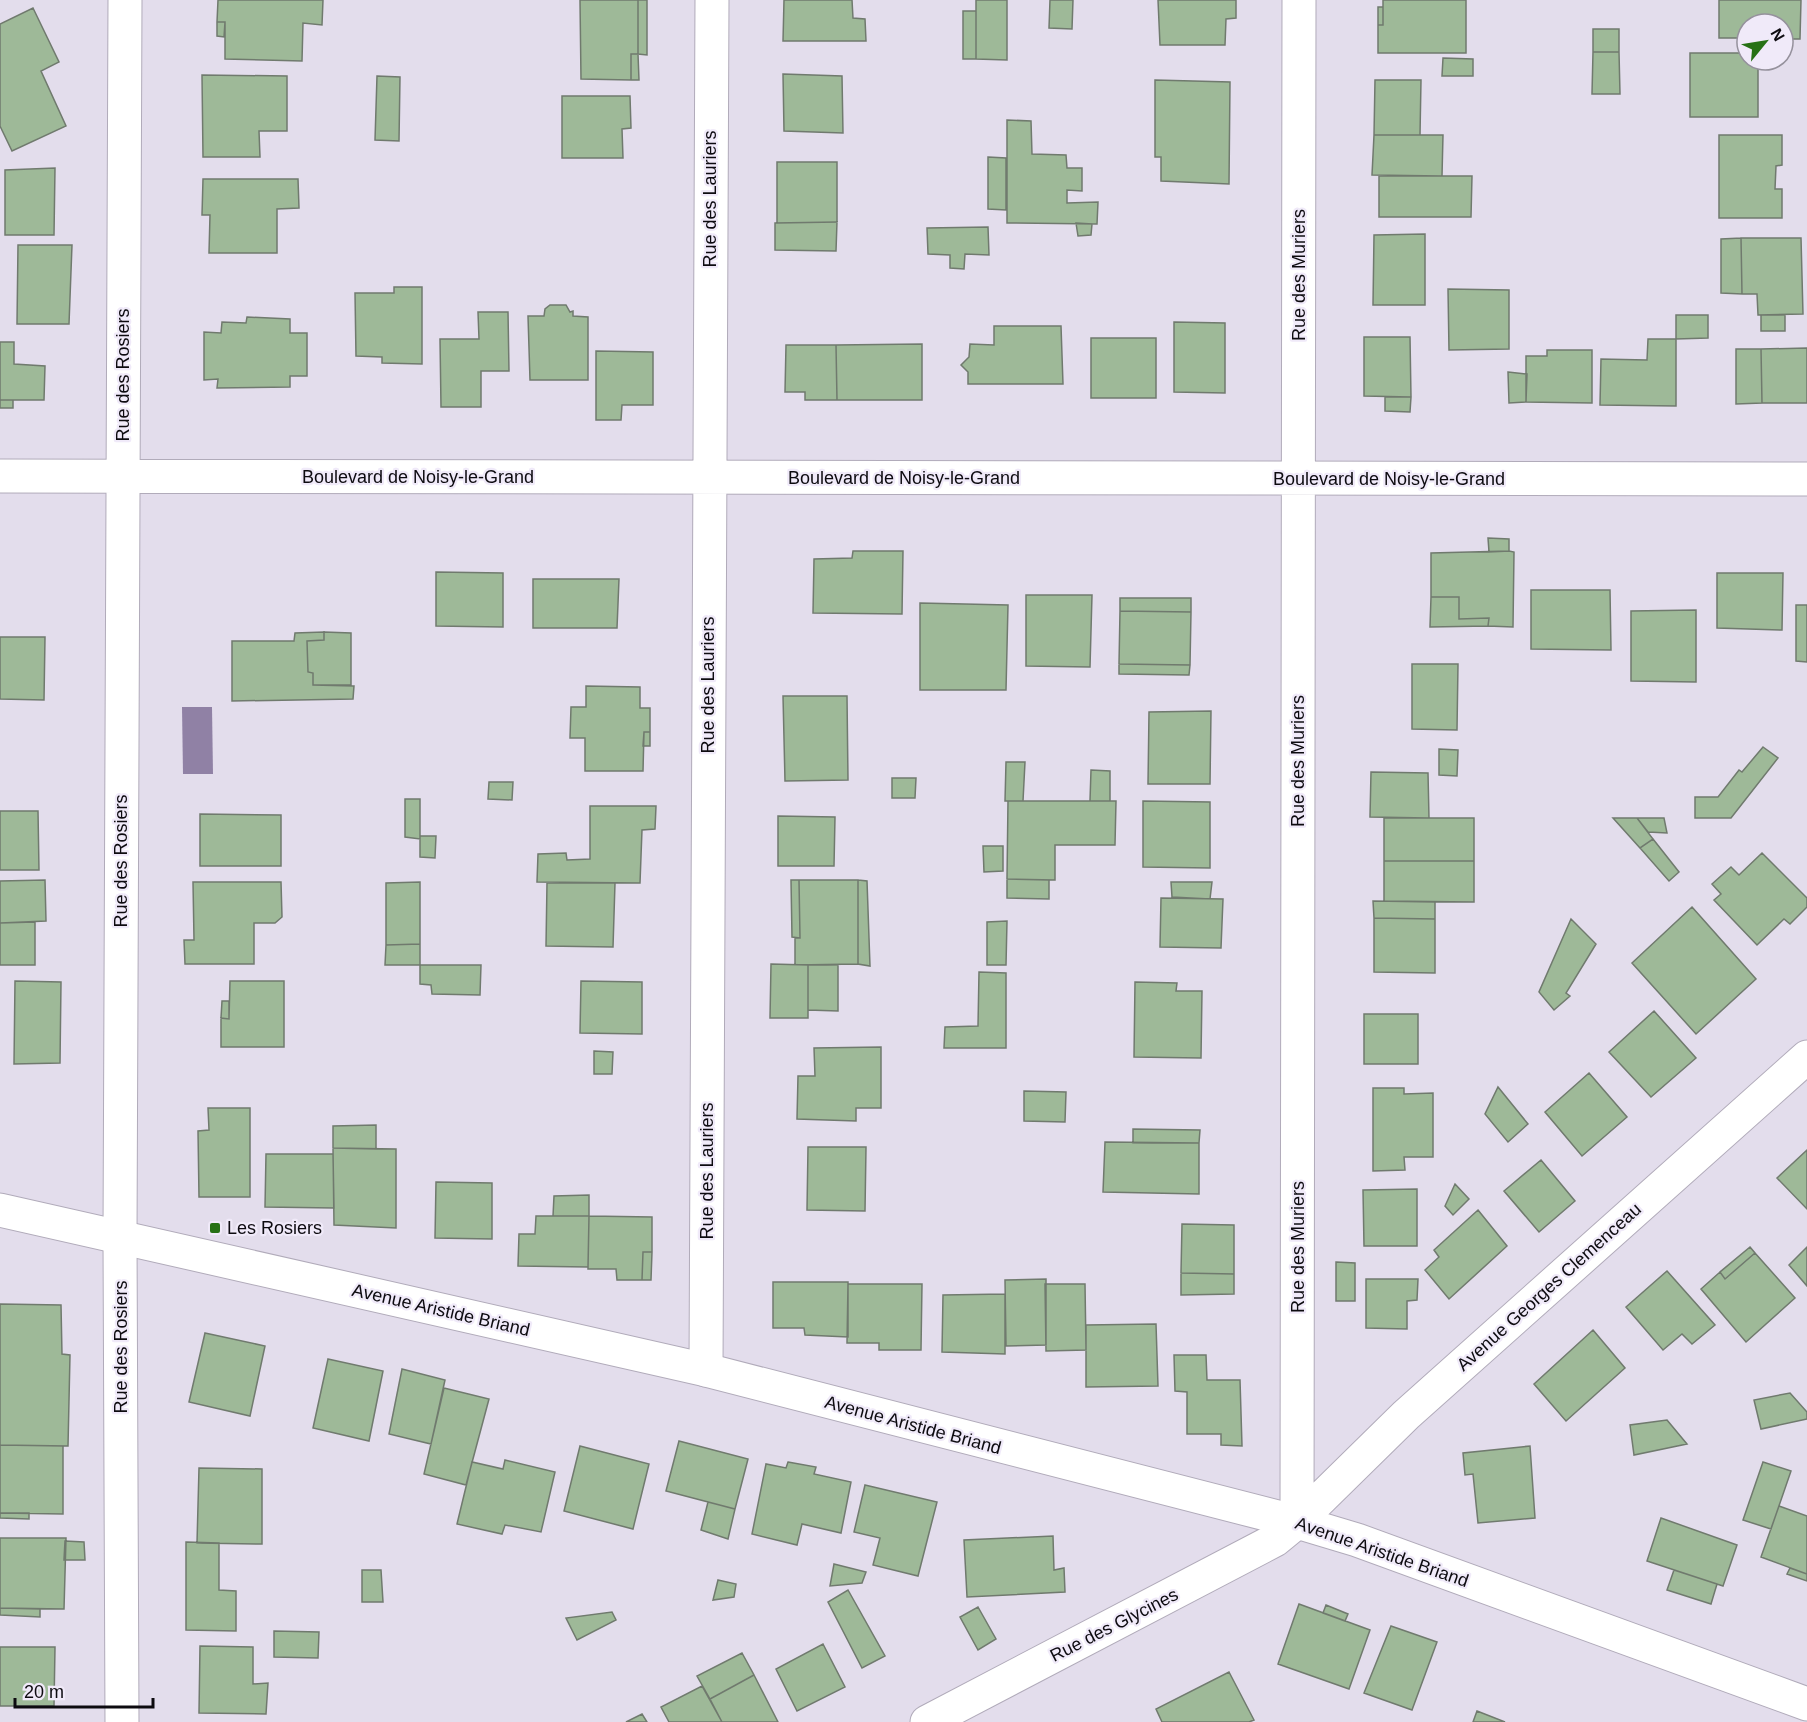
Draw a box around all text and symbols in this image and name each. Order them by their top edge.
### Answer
north arrow [1735,12,1795,72]
text: N [1767,25,1788,44]
street label: Rue des Lauriers [700,130,720,268]
street label: Rue des Muriers [1289,209,1309,341]
street label: Rue des Rosiers [113,308,133,442]
street label: Boulevard de Noisy-le-Grand [302,467,534,487]
street label: Boulevard de Noisy-le-Grand [788,468,1020,488]
street label: Boulevard de Noisy-le-Grand [1273,469,1505,489]
street label: Rue des Lauriers [698,616,718,754]
street label: Rue des Muriers [1288,695,1308,827]
street label: Rue des Rosiers [111,794,131,928]
street label: Rue des Lauriers [697,1102,717,1240]
street label: Rue des Muriers [1288,1181,1308,1313]
street label: Avenue Georges Clemenceau [1453,1199,1645,1375]
place label: Les Rosiers [227,1218,322,1238]
marker: Les Rosiers [208,1221,222,1235]
street label: Rue des Rosiers [111,1280,131,1414]
street label: Avenue Aristide Briand [350,1280,532,1340]
street label: Avenue Aristide Briand [823,1392,1003,1458]
street label: Avenue Aristide Briand [1293,1513,1471,1591]
street label: Rue des Glycines [1047,1584,1181,1666]
scale bar [15,1671,153,1709]
text: 20 m [24,1682,64,1702]

